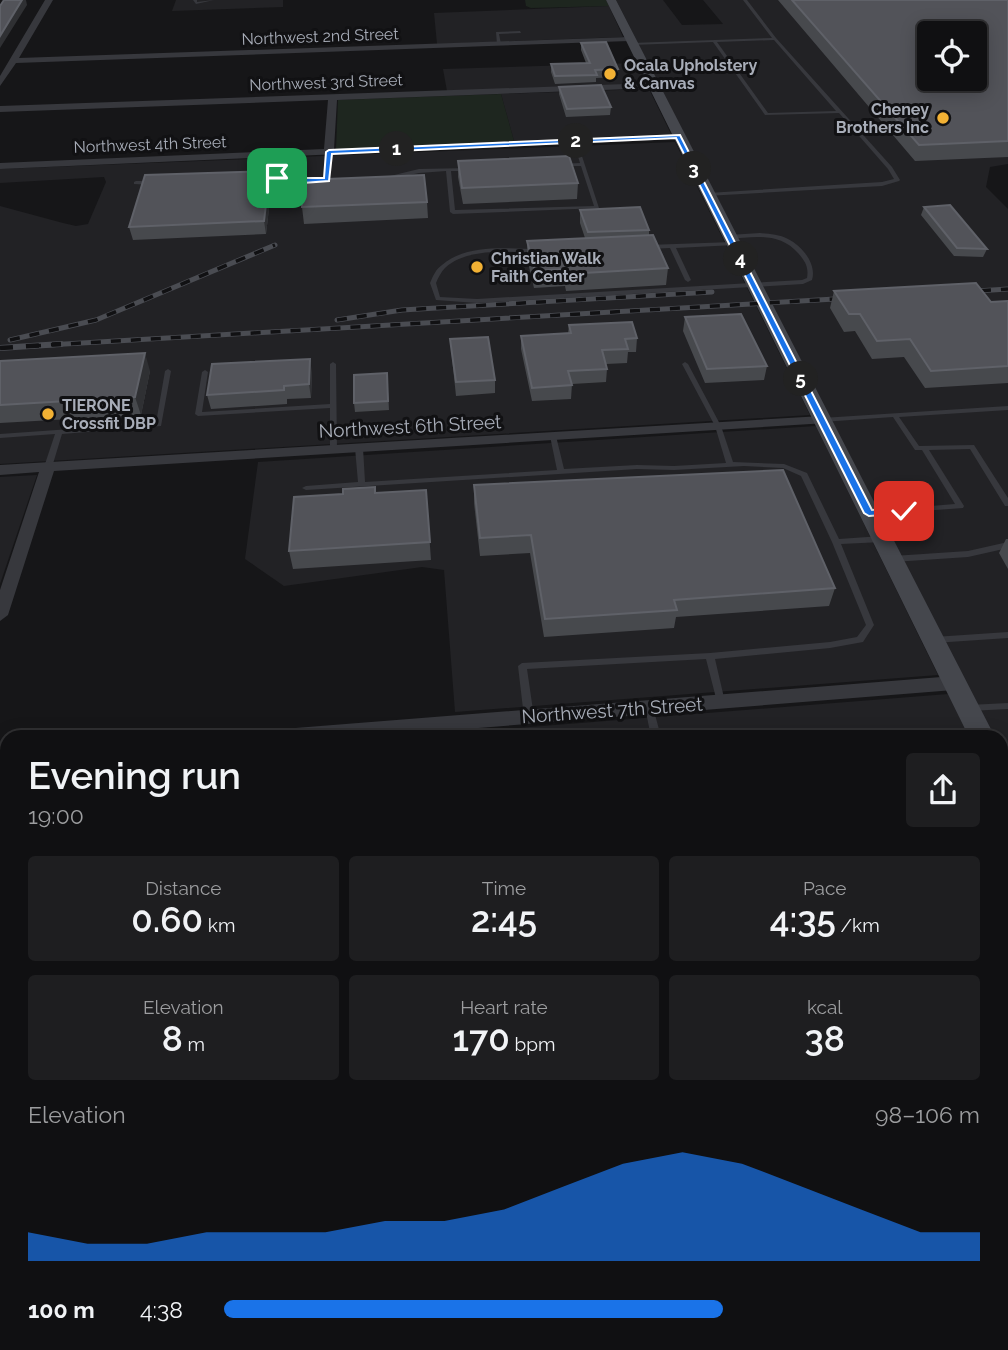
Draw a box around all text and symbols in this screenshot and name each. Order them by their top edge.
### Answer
map controls [917,21,987,91]
button: locate [917,21,987,91]
street label: Northwest 2nd Street [241,24,400,49]
place label: Ocala Upholstery & Canvas [624,56,758,93]
marker: Ocala Upholstery & Canvas [602,66,618,82]
street label: Northwest 3rd Street [249,70,404,95]
place label: Cheney Brothers Inc [836,100,929,137]
marker: Cheney Brothers Inc [935,110,951,126]
pin: 2 [558,124,594,158]
text: 2 [570,129,581,151]
street label: Northwest 4th Street [73,132,227,157]
pin: 1 [380,132,414,166]
text: 1 [392,137,401,159]
pin [247,148,307,208]
pin: 3 [676,152,712,186]
text: 3 [688,157,699,179]
icon: arrive [258,159,296,197]
pin: 4 [724,242,758,276]
text: 4 [735,247,746,269]
place label: Christian Walk Faith Center [491,249,601,286]
marker: Christian Walk Faith Center [469,259,485,275]
pin: 5 [784,362,818,396]
text: 5 [795,367,806,389]
place label: TIERONE Crossfit DBP [62,396,156,433]
marker: TIERONE Crossfit DBP [40,406,56,422]
street label: Northwest 6th Street [318,410,502,442]
pin [874,481,934,541]
icon: check [885,492,923,530]
street label: Northwest 7th Street [521,693,704,727]
text: Evening run [28,753,241,798]
button: share [906,753,980,827]
text: 19:00 [28,802,84,829]
text: Distance [145,877,221,899]
text: Time [482,877,526,899]
text: Pace [803,877,846,899]
text: 0.60 [131,899,203,940]
text: 2:45 [471,899,537,940]
text: 4:35 [770,899,836,940]
text: km [203,914,235,936]
text: /km [836,914,880,936]
text: Elevation [143,996,224,1018]
text: Heart rate [460,996,548,1018]
text: kcal [807,996,842,1018]
text: 8 [162,1018,183,1059]
text: 170 [453,1018,510,1059]
text: 38 [805,1018,845,1059]
text: m [183,1033,205,1055]
text: bpm [510,1033,555,1055]
text: Elevation [28,1101,126,1128]
text: 98–106 m [875,1101,980,1128]
text: 100 m [28,1296,95,1323]
text: 4:38 [140,1296,183,1323]

